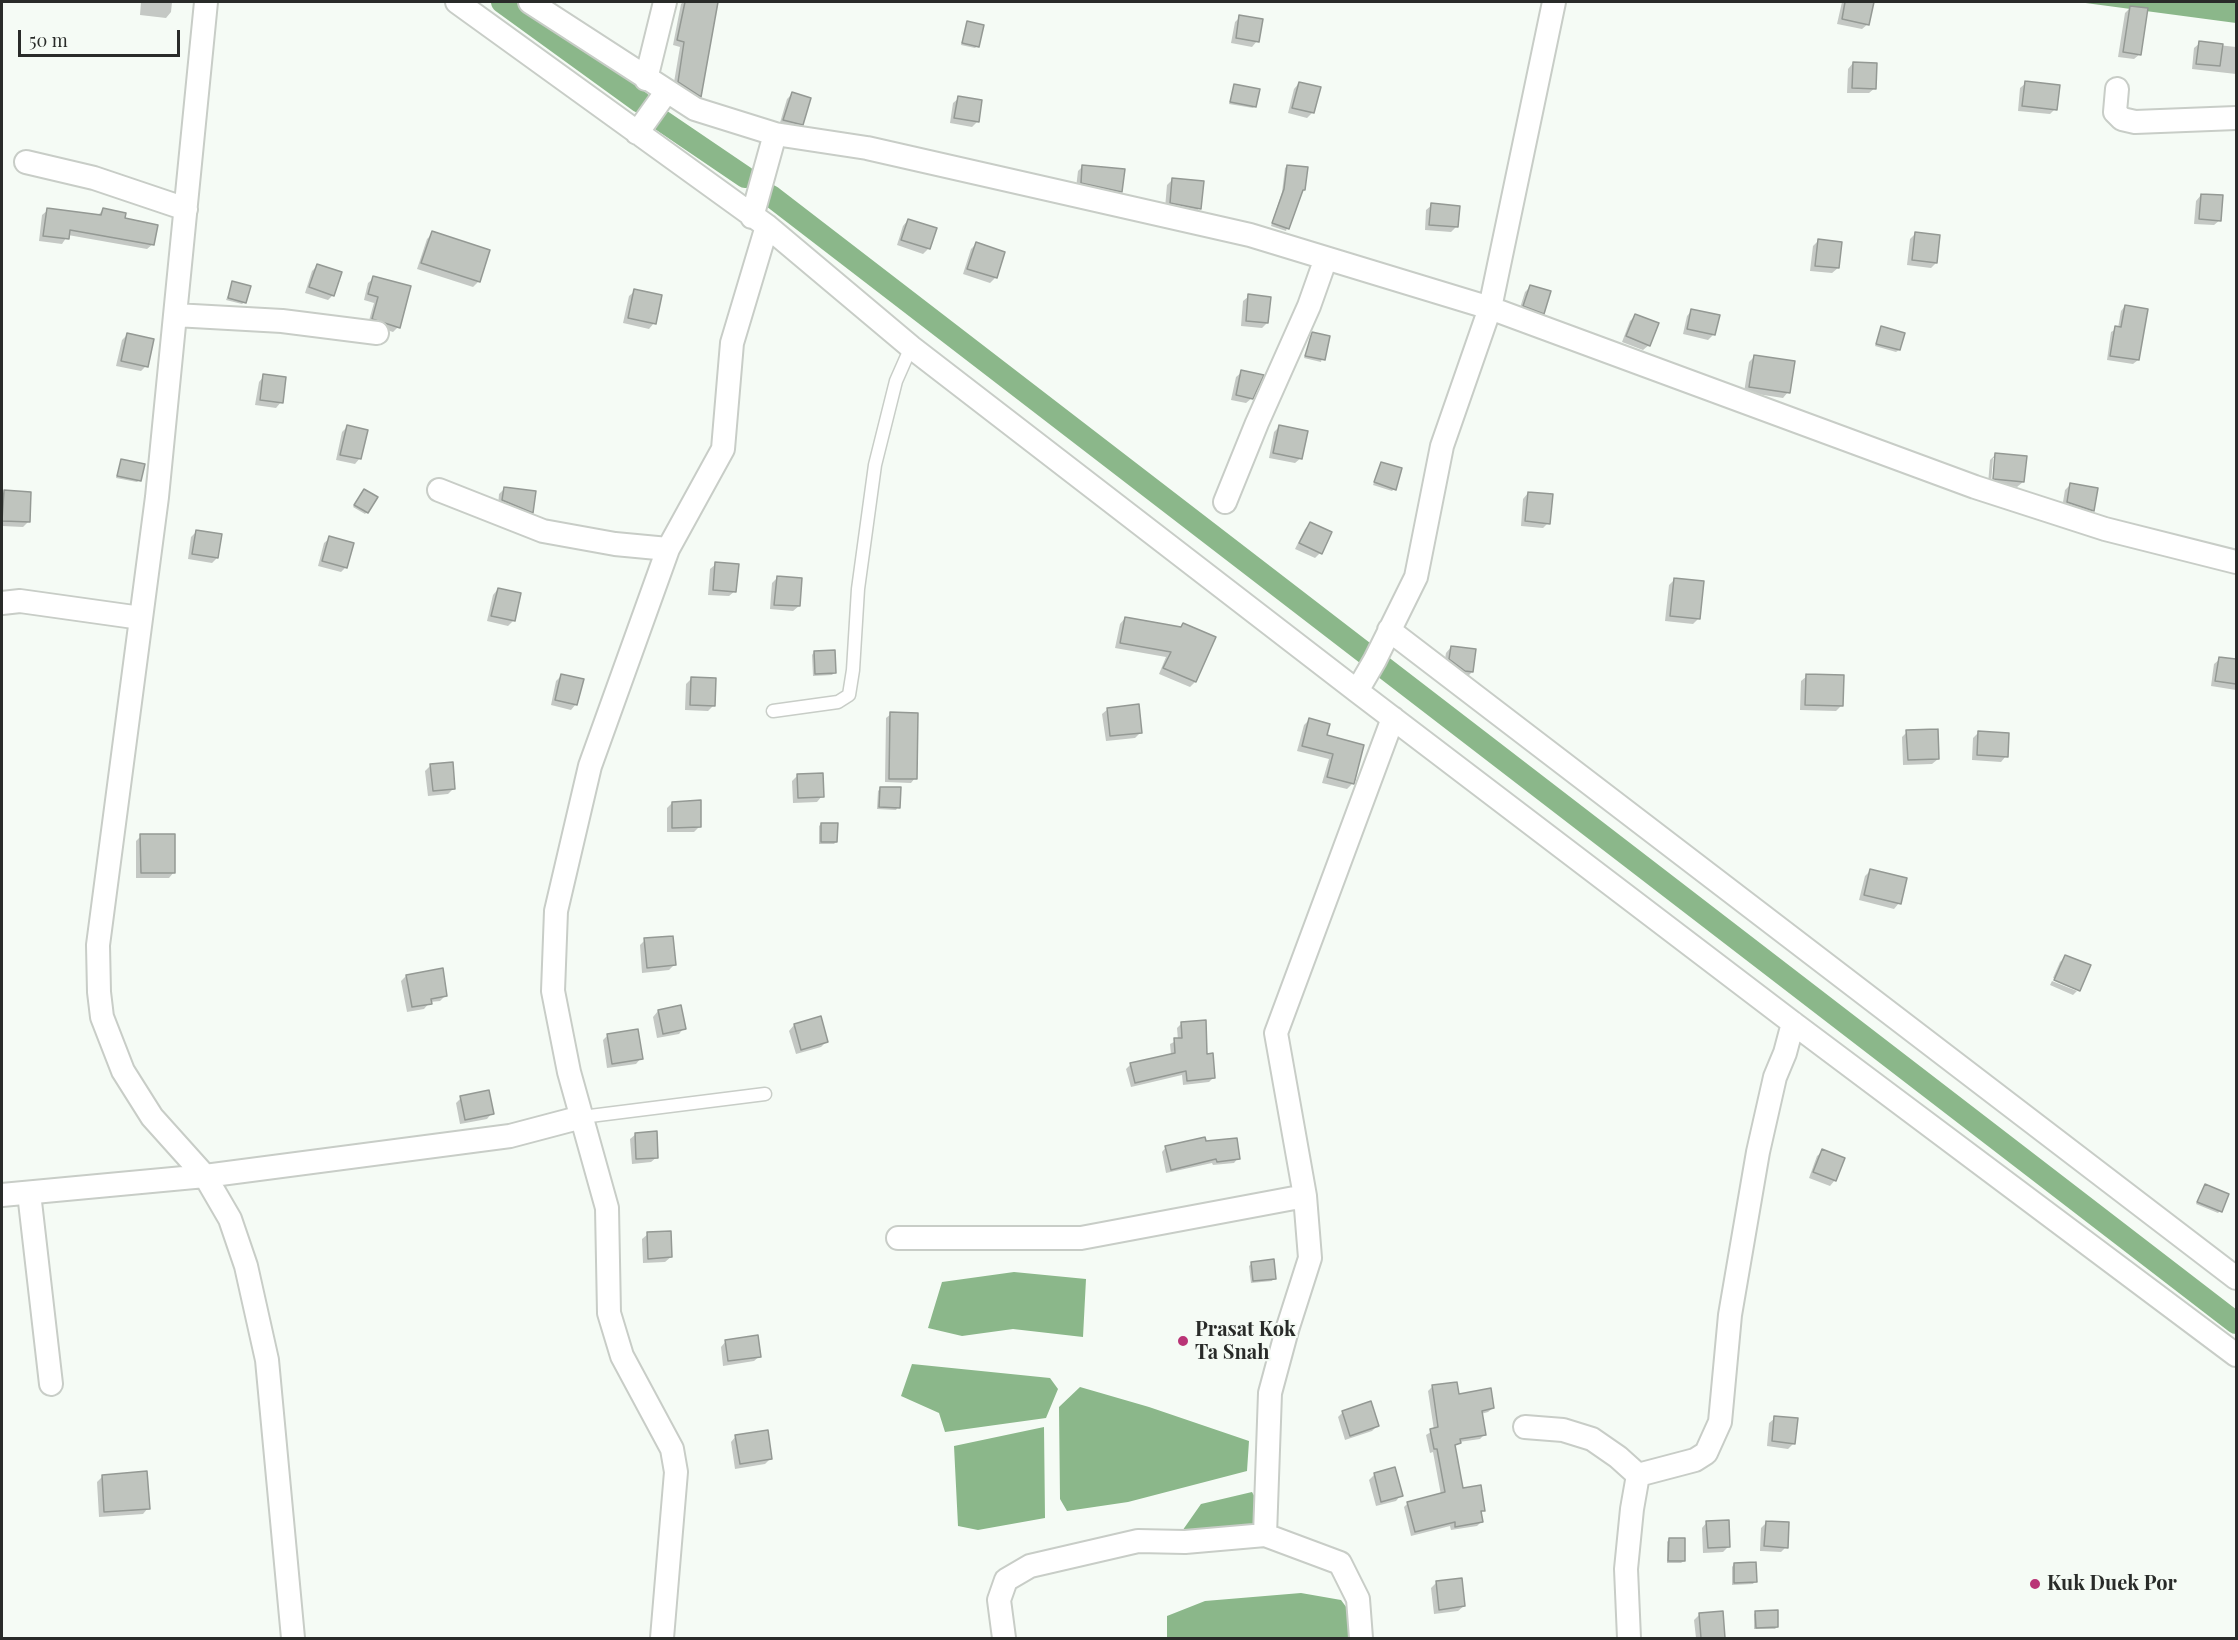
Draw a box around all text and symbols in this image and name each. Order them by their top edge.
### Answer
scale bar [21,18,183,56]
text: 50 m [29,28,68,52]
place label: Prasat Kok Ta Snah [1195,1318,1296,1365]
marker: Prasat Kok Ta Snah [1176,1334,1190,1348]
place label: Kuk Duek Por [2047,1572,2177,1596]
marker: Kuk Duek Por [2028,1577,2042,1591]

